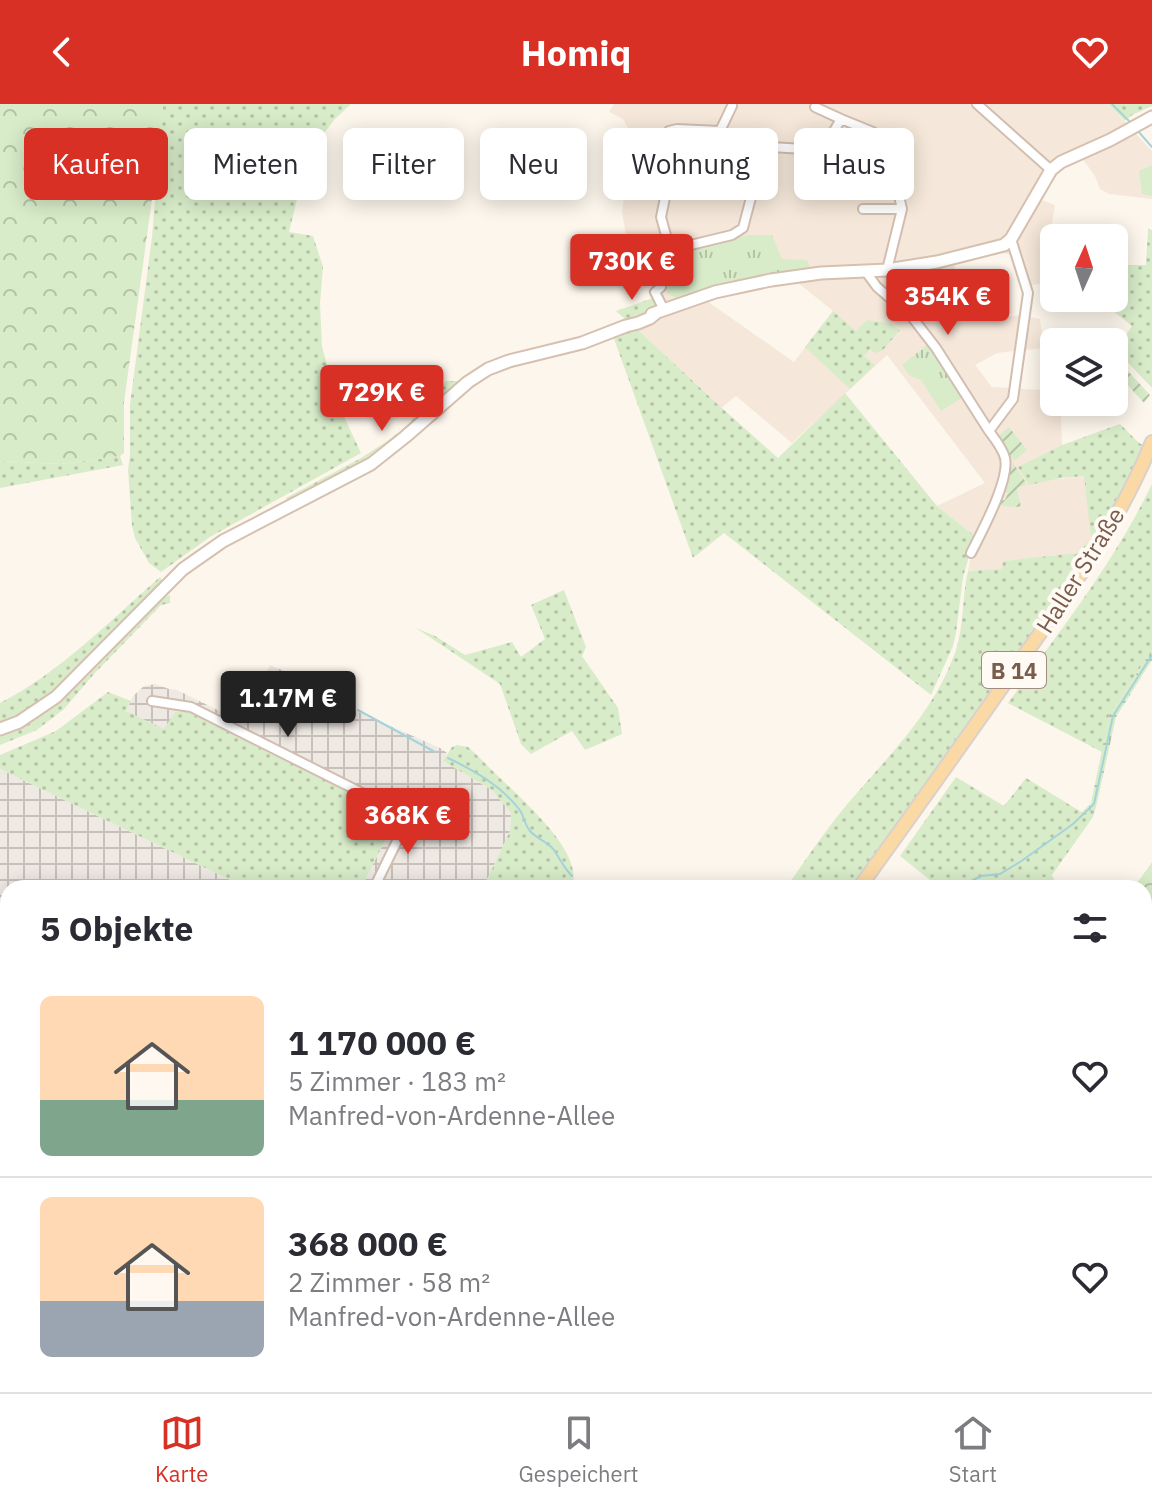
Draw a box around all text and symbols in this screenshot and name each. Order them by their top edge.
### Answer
text: Homiq [521,29,631,76]
icon: back [40,30,84,74]
icon: heart [1068,30,1112,74]
chip: Kaufen [24,128,168,200]
chip: Mieten [184,128,327,200]
chip: Filter [343,128,464,200]
chip: Neu [480,128,587,200]
chip: Wohnung [603,128,778,200]
chip: Haus [794,128,914,200]
north arrow [1040,224,1128,312]
map controls [1040,224,1128,416]
pin: 730K € [567,234,697,302]
text: 730K € [588,243,676,277]
pin: 354K € [883,269,1013,337]
text: 354K € [904,278,992,312]
button: layers [1040,328,1128,416]
pin: 729K € [317,365,447,433]
text: 729K € [338,374,426,408]
street label: Haller Straße [1029,501,1131,639]
road number: B 14 [982,652,1046,688]
pin: 1.17M € [214,671,362,739]
text: 1.17M € [239,680,337,714]
pin: 368K € [343,788,473,856]
text: 368K € [364,797,452,831]
text: 5 Objekte [40,906,193,950]
icon: filters [1068,906,1112,950]
text: 1 170 000 € [288,1020,476,1064]
icon: home [104,1028,200,1124]
icon: heart [1068,1054,1112,1098]
text: 5 Zimmer · 183 m² [288,1064,506,1098]
text: Manfred-von-Ardenne-Allee [288,1098,615,1132]
text: 368 000 € [288,1221,448,1265]
icon: home [104,1229,200,1325]
icon: heart [1068,1255,1112,1299]
text: 2 Zimmer · 58 m² [288,1265,490,1299]
text: Manfred-von-Ardenne-Allee [288,1299,615,1333]
tab: Karte [155,1411,208,1488]
tab: Gespeichert [519,1411,639,1488]
tab: Start [949,1411,997,1488]

